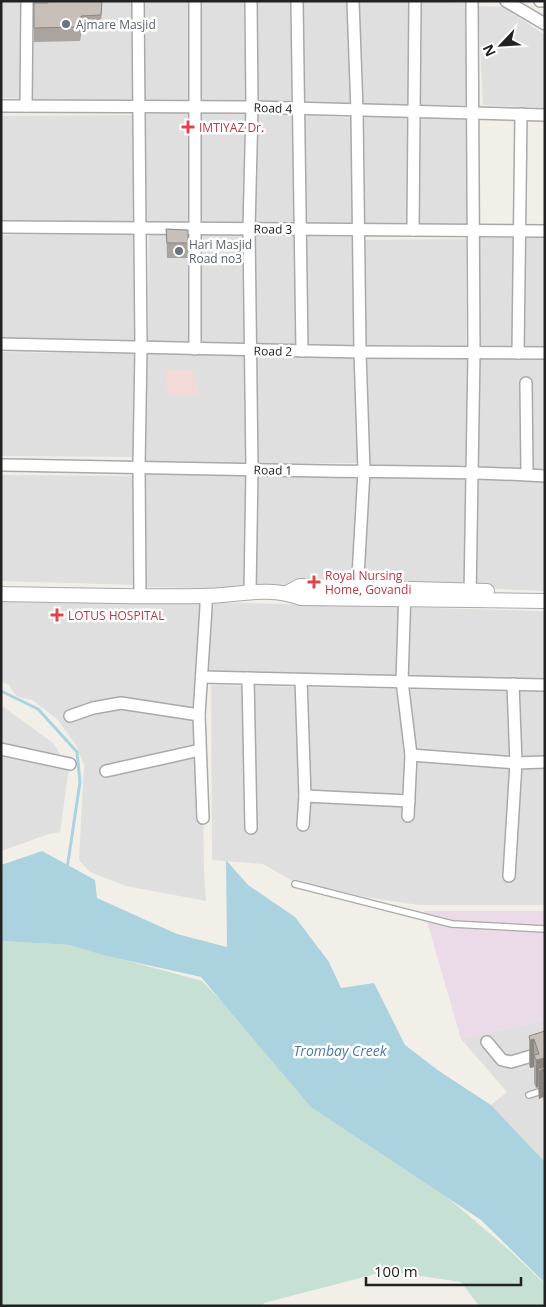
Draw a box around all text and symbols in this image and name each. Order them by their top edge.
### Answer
place label: Ajmare Masjid [76,16,156,33]
marker: Ajmare Masjid [60,18,72,30]
north arrow [476,20,526,70]
text: N [478,42,500,60]
street label: Road 4 [253,99,293,117]
place label: IMTIYAZ Dr. [199,119,264,136]
marker: IMTIYAZ Dr. [181,120,195,134]
street label: Road 3 [254,220,293,238]
place label: Hari Masjid Road no3 [189,236,252,267]
marker: Hari Masjid Road no3 [173,245,185,257]
street label: Road 2 [254,342,293,360]
street label: Road 1 [254,461,292,479]
place label: Royal Nursing Home, Govandi [325,567,411,598]
marker: Royal Nursing Home, Govandi [307,575,321,589]
place label: LOTUS HOSPITAL [68,607,164,624]
marker: LOTUS HOSPITAL [50,608,64,622]
water label: Trombay Creek [293,1041,388,1060]
scale bar [366,1254,521,1286]
text: 100 m [374,1261,418,1281]

